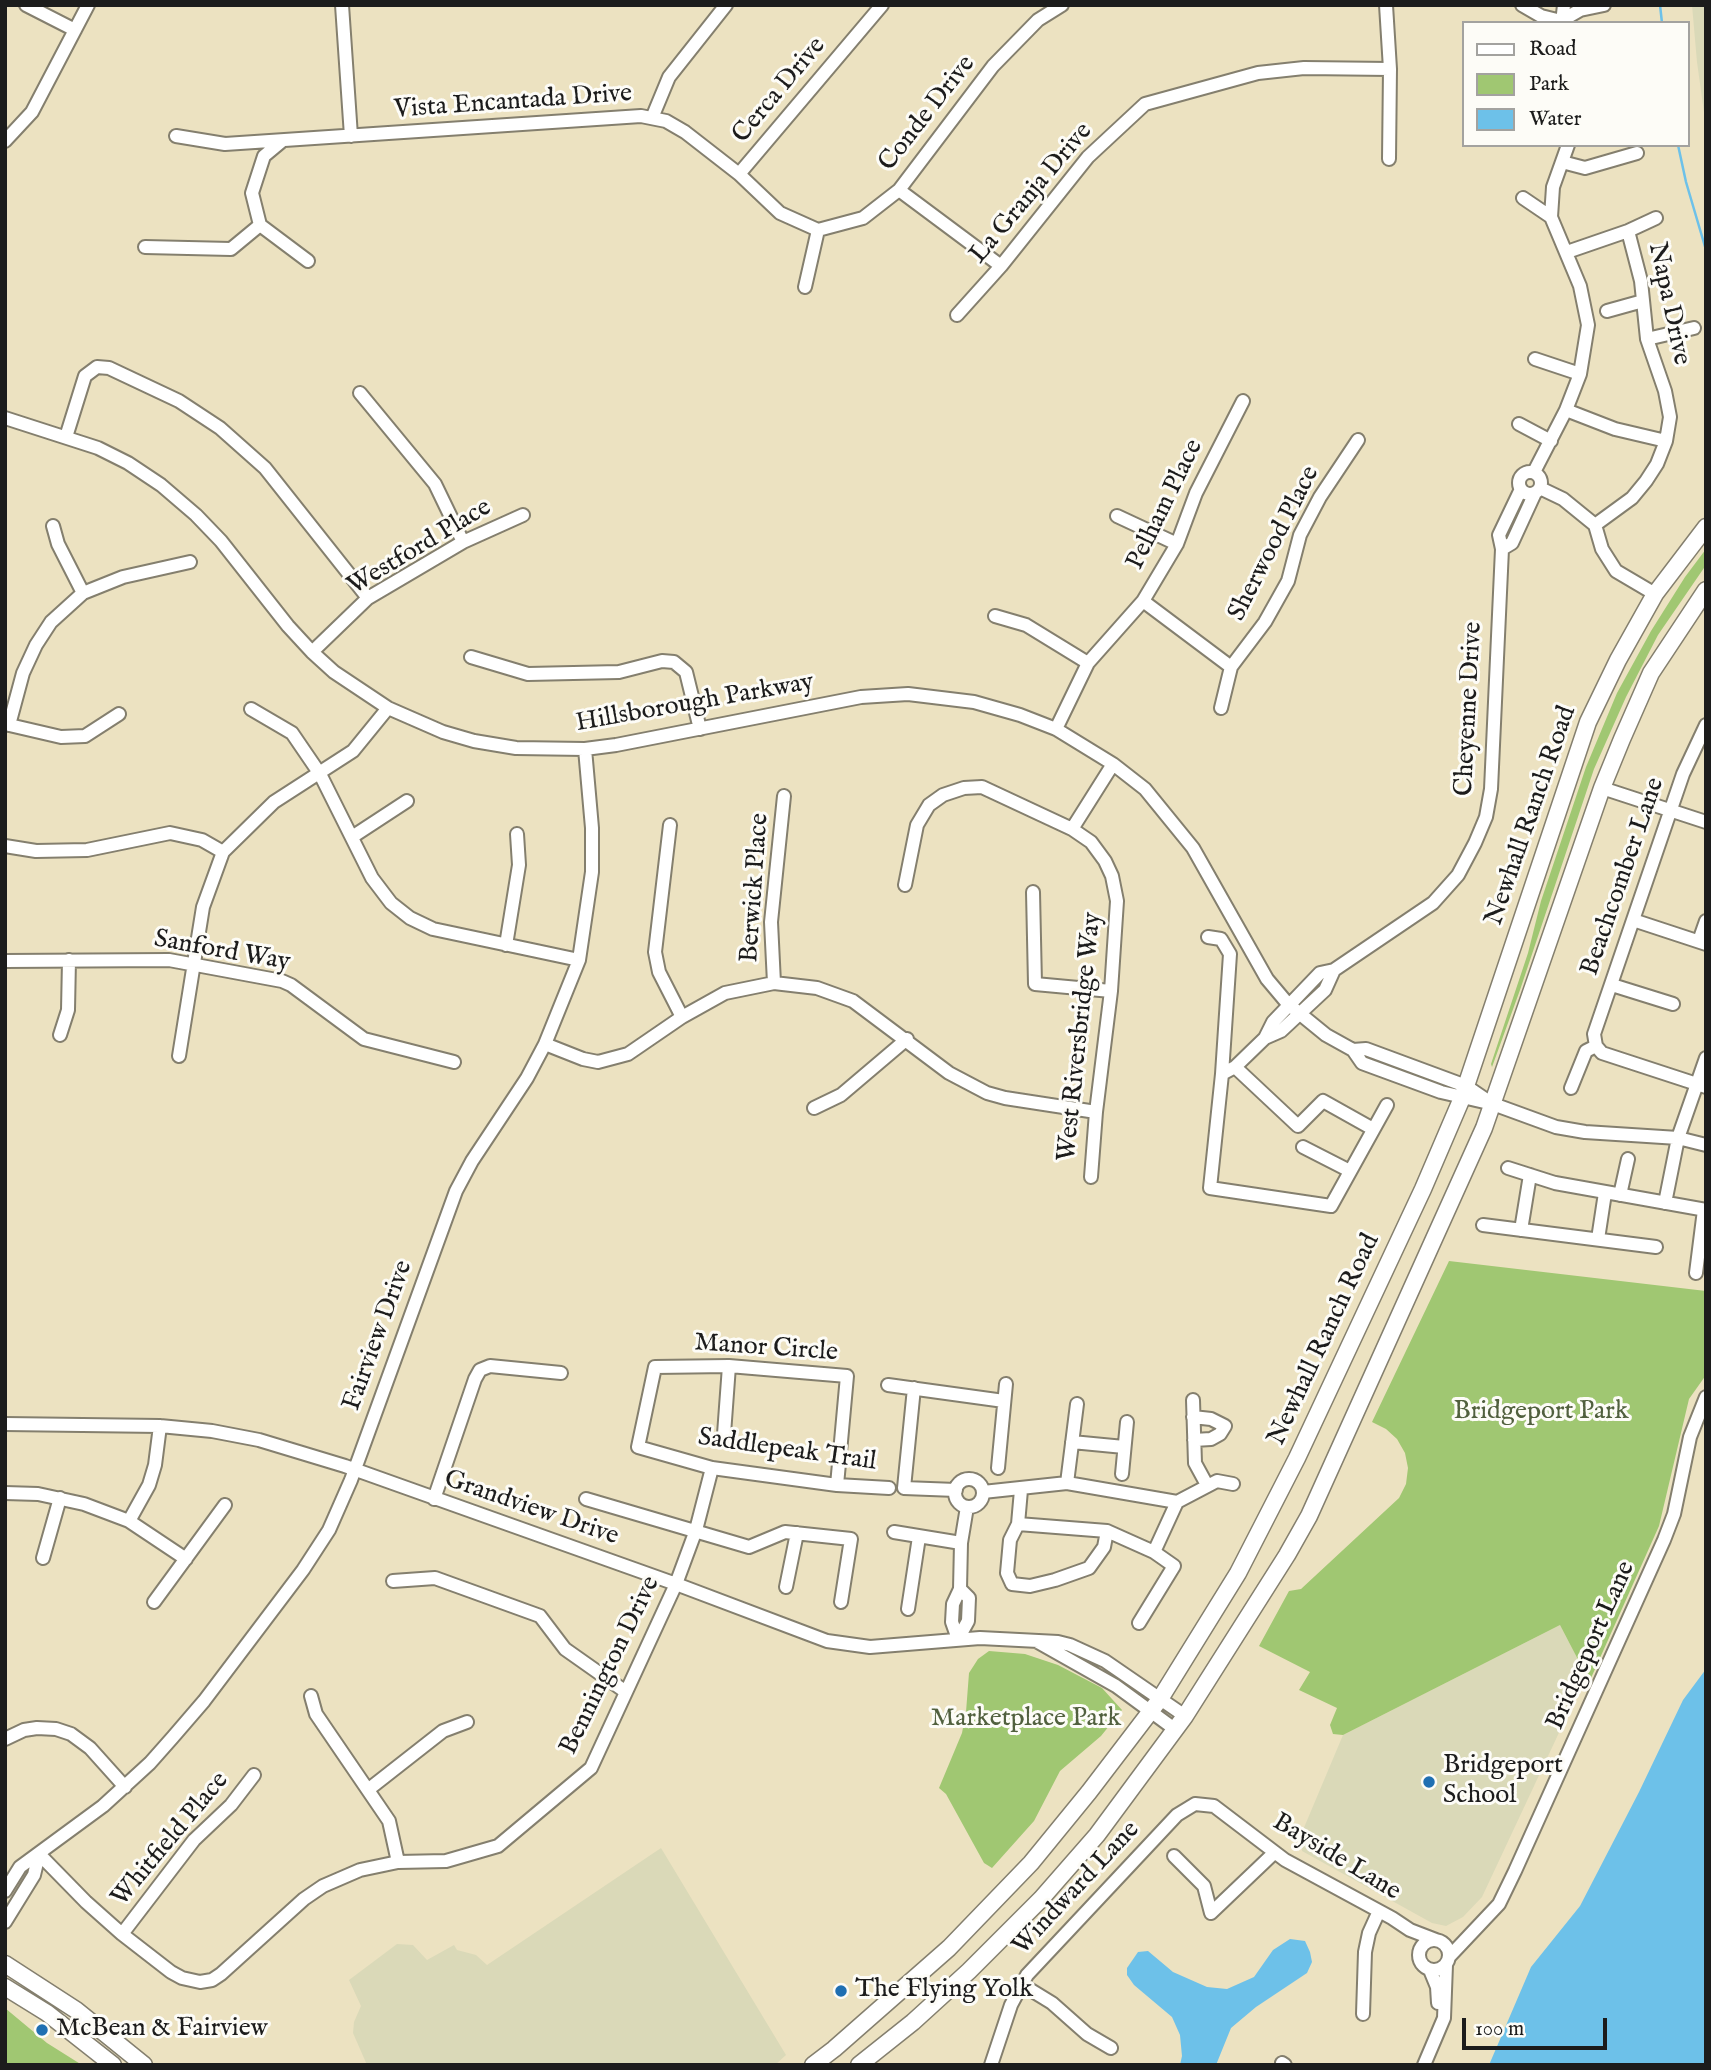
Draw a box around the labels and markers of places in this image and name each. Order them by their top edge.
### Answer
place label: Bridgeport School [1443,1751,1563,1812]
marker: Bridgeport School [1421,1774,1437,1790]
place label: The Flying Yolk [855,1975,1033,2007]
marker: The Flying Yolk [833,1983,849,1999]
place label: McBean & Fairview [56,2014,268,2046]
marker: McBean & Fairview [34,2022,50,2038]

